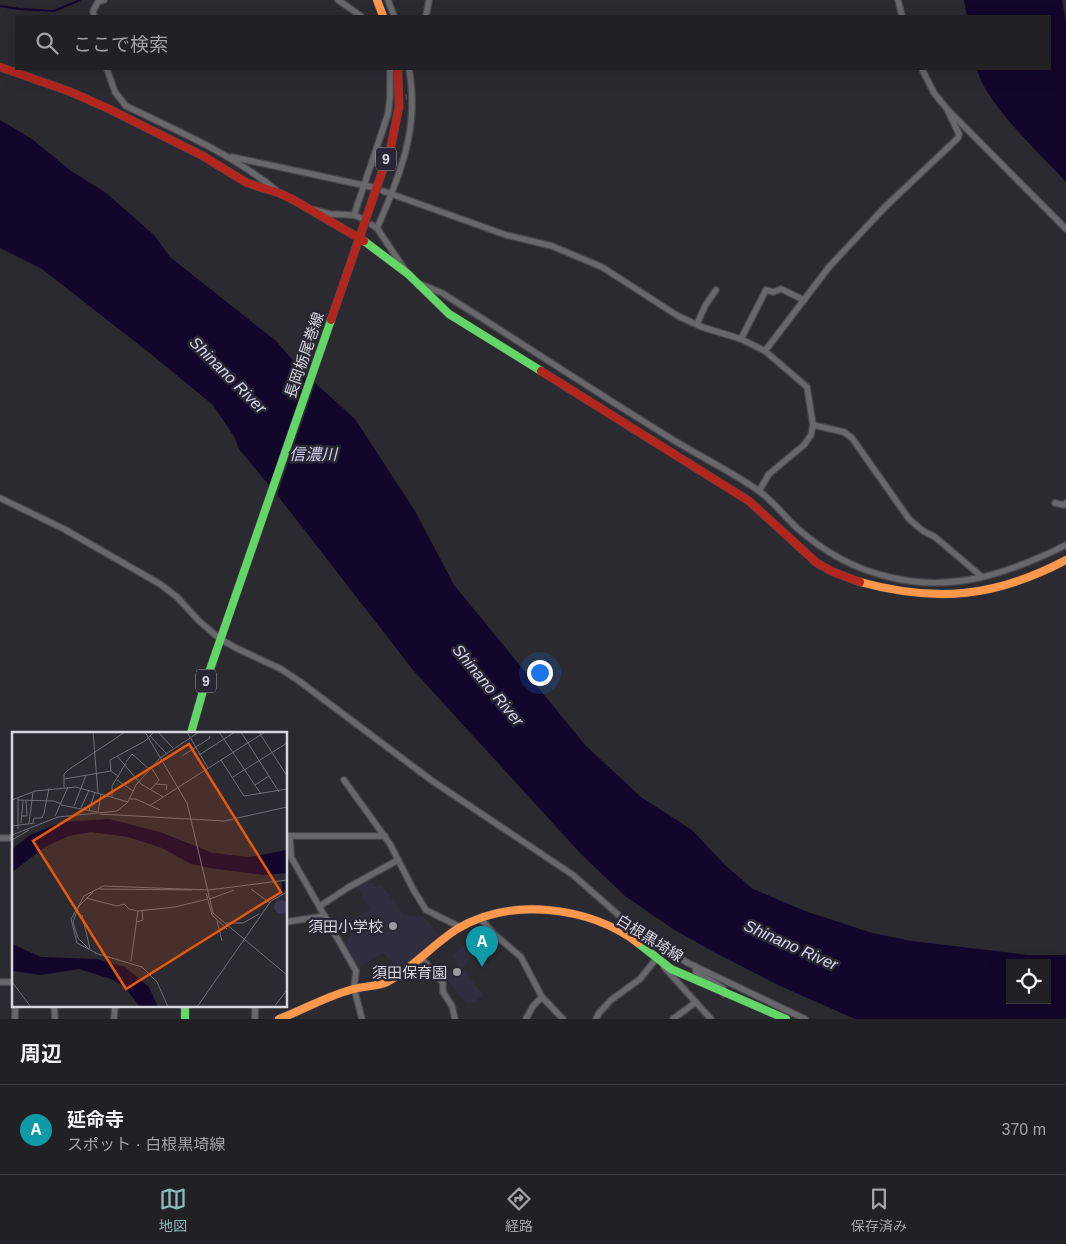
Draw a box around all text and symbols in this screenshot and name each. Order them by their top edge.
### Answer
search box [15,15,1051,70]
icon: search [33,29,61,57]
text: ここで検索 [73,34,168,55]
road number: 9 [376,148,396,170]
street label: 長岡栃尾巻線 [281,310,327,400]
water label: Shinano River [186,333,270,417]
water label: 信濃川 [289,446,339,463]
water label: Shinano River [449,641,527,729]
your location [527,660,553,686]
road number: 9 [196,669,216,692]
inset map [12,732,288,1006]
street label: 白根黒埼線 [614,911,686,965]
water label: Shinano River [742,917,841,973]
place label: 須田小学校 [308,918,383,935]
marker: 須田小学校 [387,920,399,932]
pin: A [466,926,498,967]
map controls [1006,959,1051,1004]
button: locate [1006,959,1051,1004]
place label: 須田保育園 [372,964,447,981]
marker: 須田保育園 [451,966,463,978]
text: 周辺 [20,1042,62,1065]
text: 延命寺 [67,1109,124,1130]
text: A [30,1121,42,1138]
text: 370 m [1002,1121,1046,1138]
text: スポット · 白根黒埼線 [67,1136,225,1153]
tab: 地図 [159,1185,187,1235]
tab: 経路 [505,1185,533,1235]
tab: 保存済み [851,1185,907,1235]

